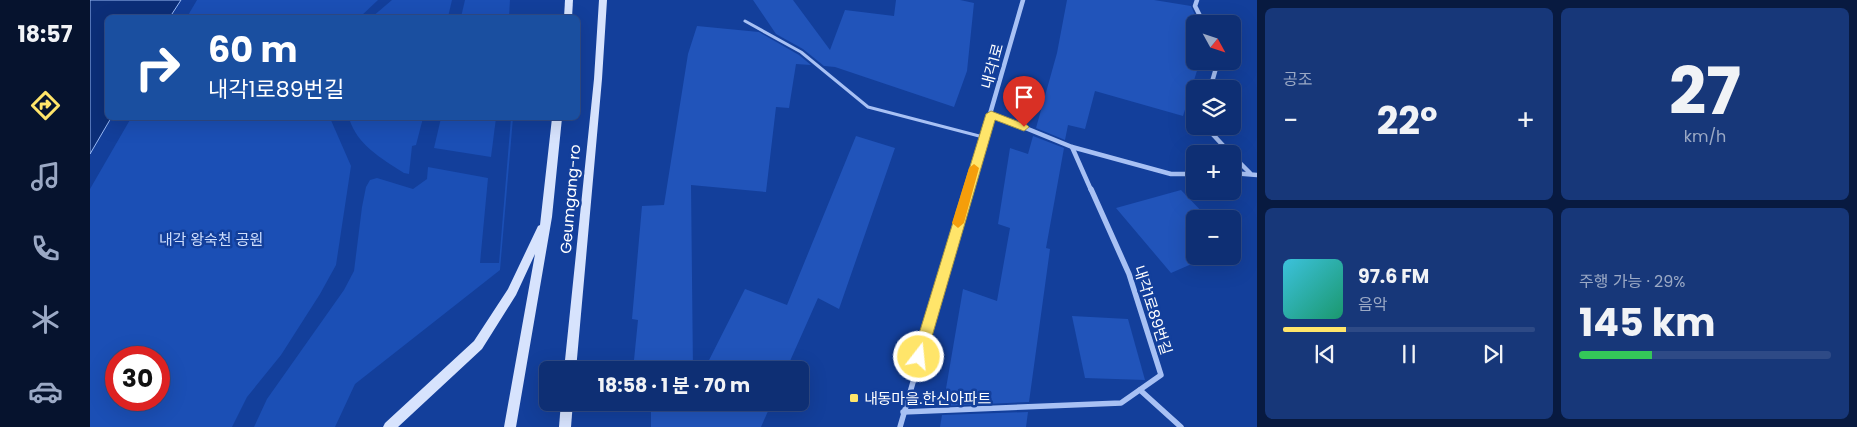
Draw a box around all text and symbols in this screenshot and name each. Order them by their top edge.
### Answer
north arrow [1186,15,1241,70]
map controls [1186,15,1241,265]
text: 18:57 [18,19,72,50]
text: 60 m [208,25,298,74]
icon: right [125,35,190,100]
street label: 내각1로 [976,41,1008,91]
text: 27 [1669,46,1741,137]
text: 공조 [1283,68,1312,91]
text: 내각1로89번길 [208,74,344,105]
pin [1003,76,1045,127]
button: layers [1186,80,1241,135]
icon: arrive [1010,83,1038,111]
icon: directions [28,88,63,123]
text: 22° [1377,94,1438,147]
text: − [1283,101,1298,140]
text: + [1516,101,1535,140]
text: km/h [1684,125,1726,148]
street label: Geumgang-ro [555,144,585,254]
button: + [1186,145,1241,200]
icon: music [28,159,63,194]
button: − [1186,210,1241,265]
park label: 내각 왕숙천 공원 [159,229,263,250]
icon: phone [28,231,63,266]
street label: 내각1로89번길 [1129,263,1177,357]
text: 97.6 FM [1358,263,1429,290]
text: 주행 가능 · 29% [1579,270,1686,293]
text: 음악 [1358,293,1387,316]
text: 145 km [1579,296,1716,349]
icon: climate [28,302,63,337]
position arrow [892,330,944,382]
icon: previous [1311,340,1339,368]
icon: pause [1395,340,1423,368]
icon: next [1479,340,1507,368]
speed limit sign: 30 [105,346,170,411]
text: 18:58 · 1 분 · 70 m [598,372,750,399]
icon: car [28,374,63,409]
place label: 내동마을.한신아파트 [864,388,992,409]
marker: 내동마을.한신아파트 [848,392,860,404]

